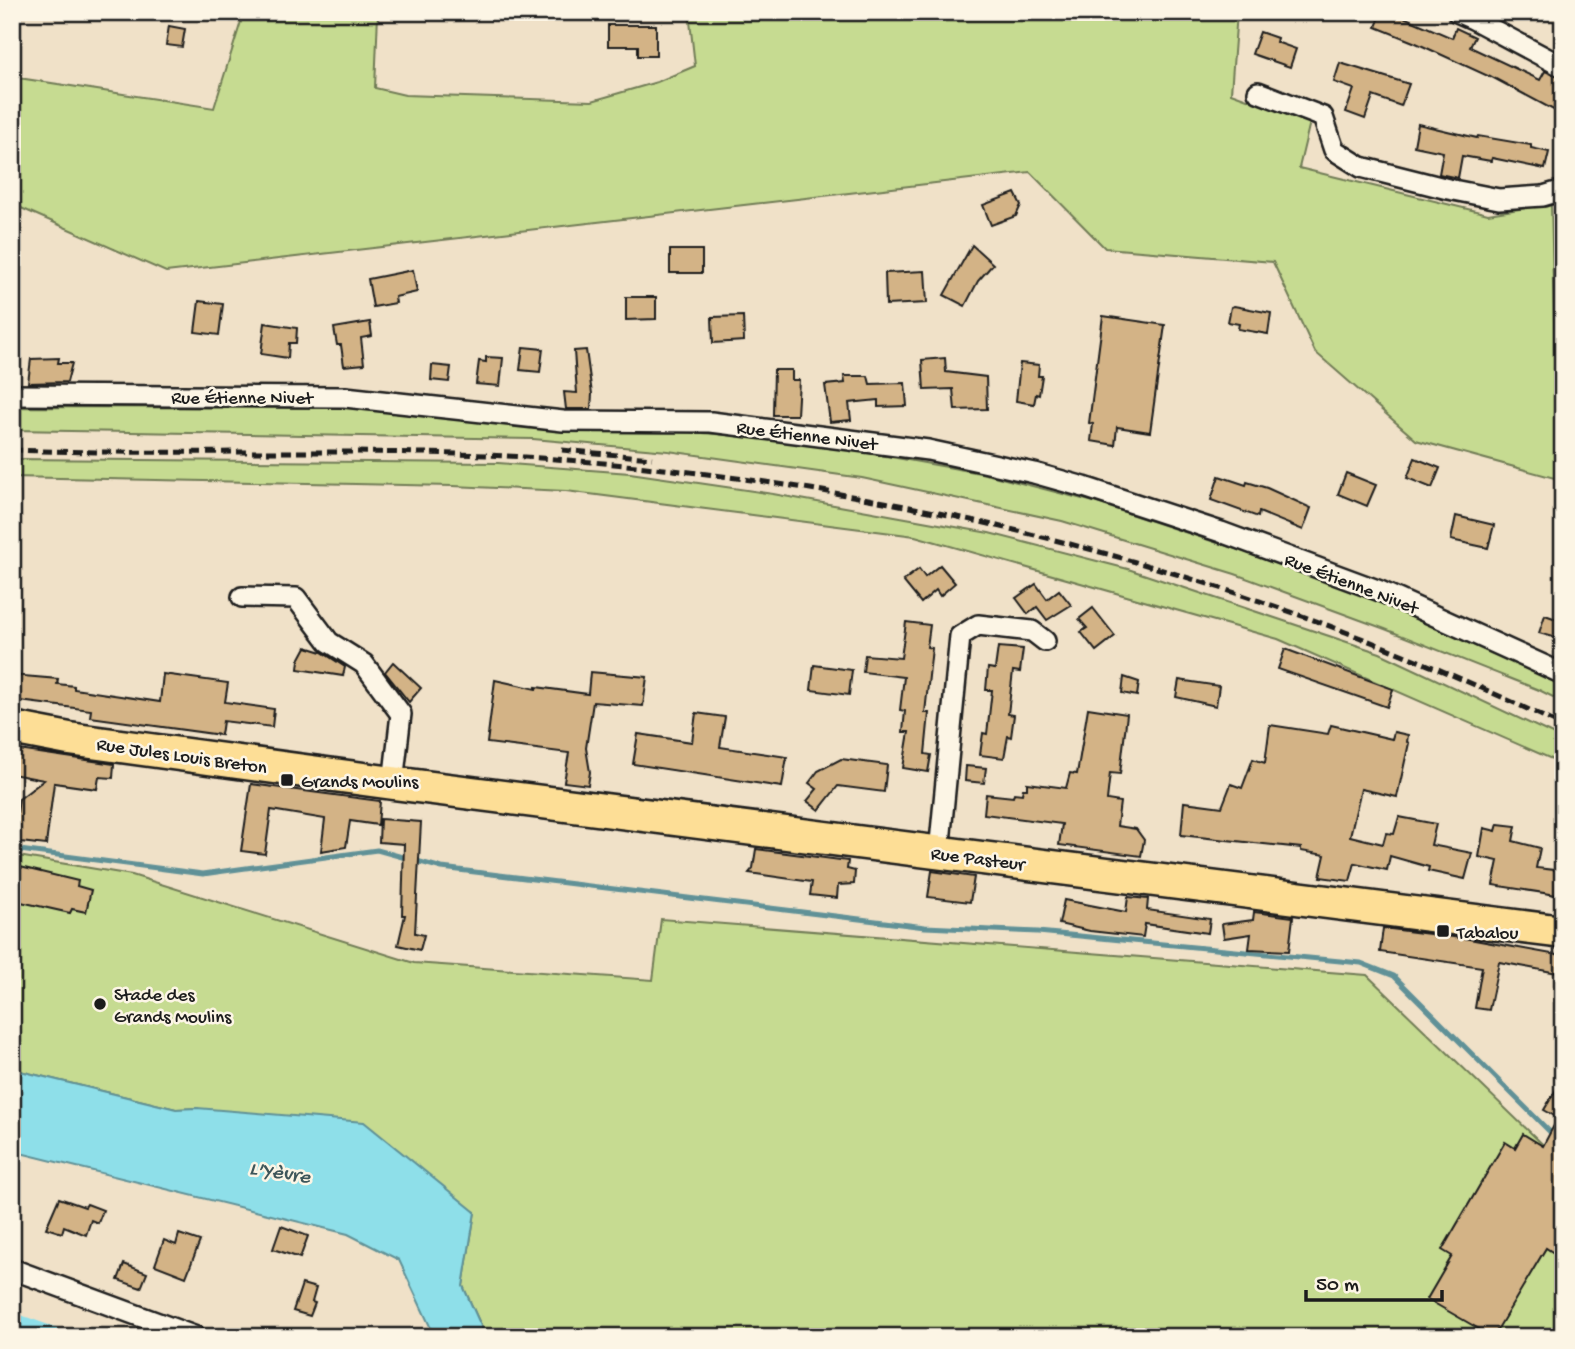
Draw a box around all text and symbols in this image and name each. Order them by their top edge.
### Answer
street label: Rue Étienne Nivet [171,388,315,411]
street label: Rue Étienne Nivet [735,417,880,458]
street label: Rue Étienne Nivet [1281,549,1423,622]
street label: Rue Jules Louis Breton [95,734,268,781]
marker: Grands Moulins [279,772,295,788]
place label: Grands Moulins [301,772,419,795]
street label: Rue Pasteur [929,843,1028,878]
marker: Tabalou [1435,923,1451,939]
place label: Tabalou [1456,923,1518,946]
place label: Stade des Grands Moulins [114,985,232,1030]
marker: Stade des Grands Moulins [92,996,108,1012]
water label: L'Yèvre [247,1157,313,1192]
scale bar [1306,1258,1442,1302]
text: 50 m [1316,1274,1359,1299]

